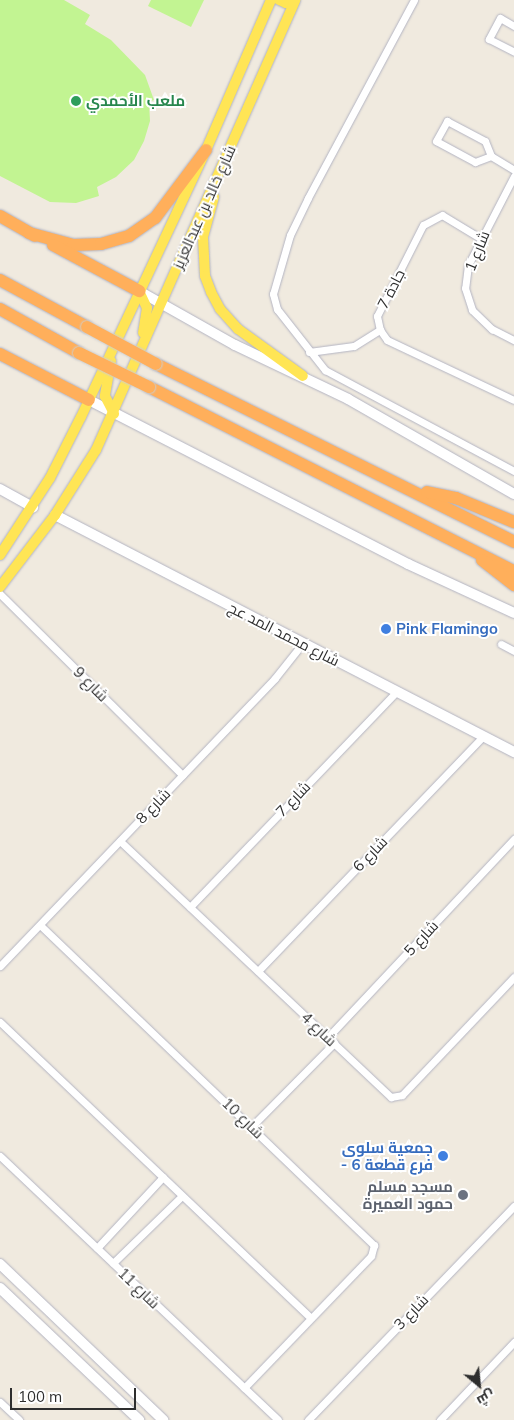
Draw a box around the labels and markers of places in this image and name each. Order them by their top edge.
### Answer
place label: ملعب الأحمدي [86,92,185,110]
marker: ملعب الأحمدي [70,95,82,107]
place label: Pink Flamingo [396,620,498,638]
marker: Pink Flamingo [380,623,392,635]
place label: جمعية سلوى - فرع قطعة 6 [341,1138,433,1173]
marker: جمعية سلوى - فرع قطعة 6 [437,1150,449,1162]
place label: مسجد مسلم حمود العميرة [363,1177,453,1212]
marker: مسجد مسلم حمود العميرة [457,1189,469,1201]

